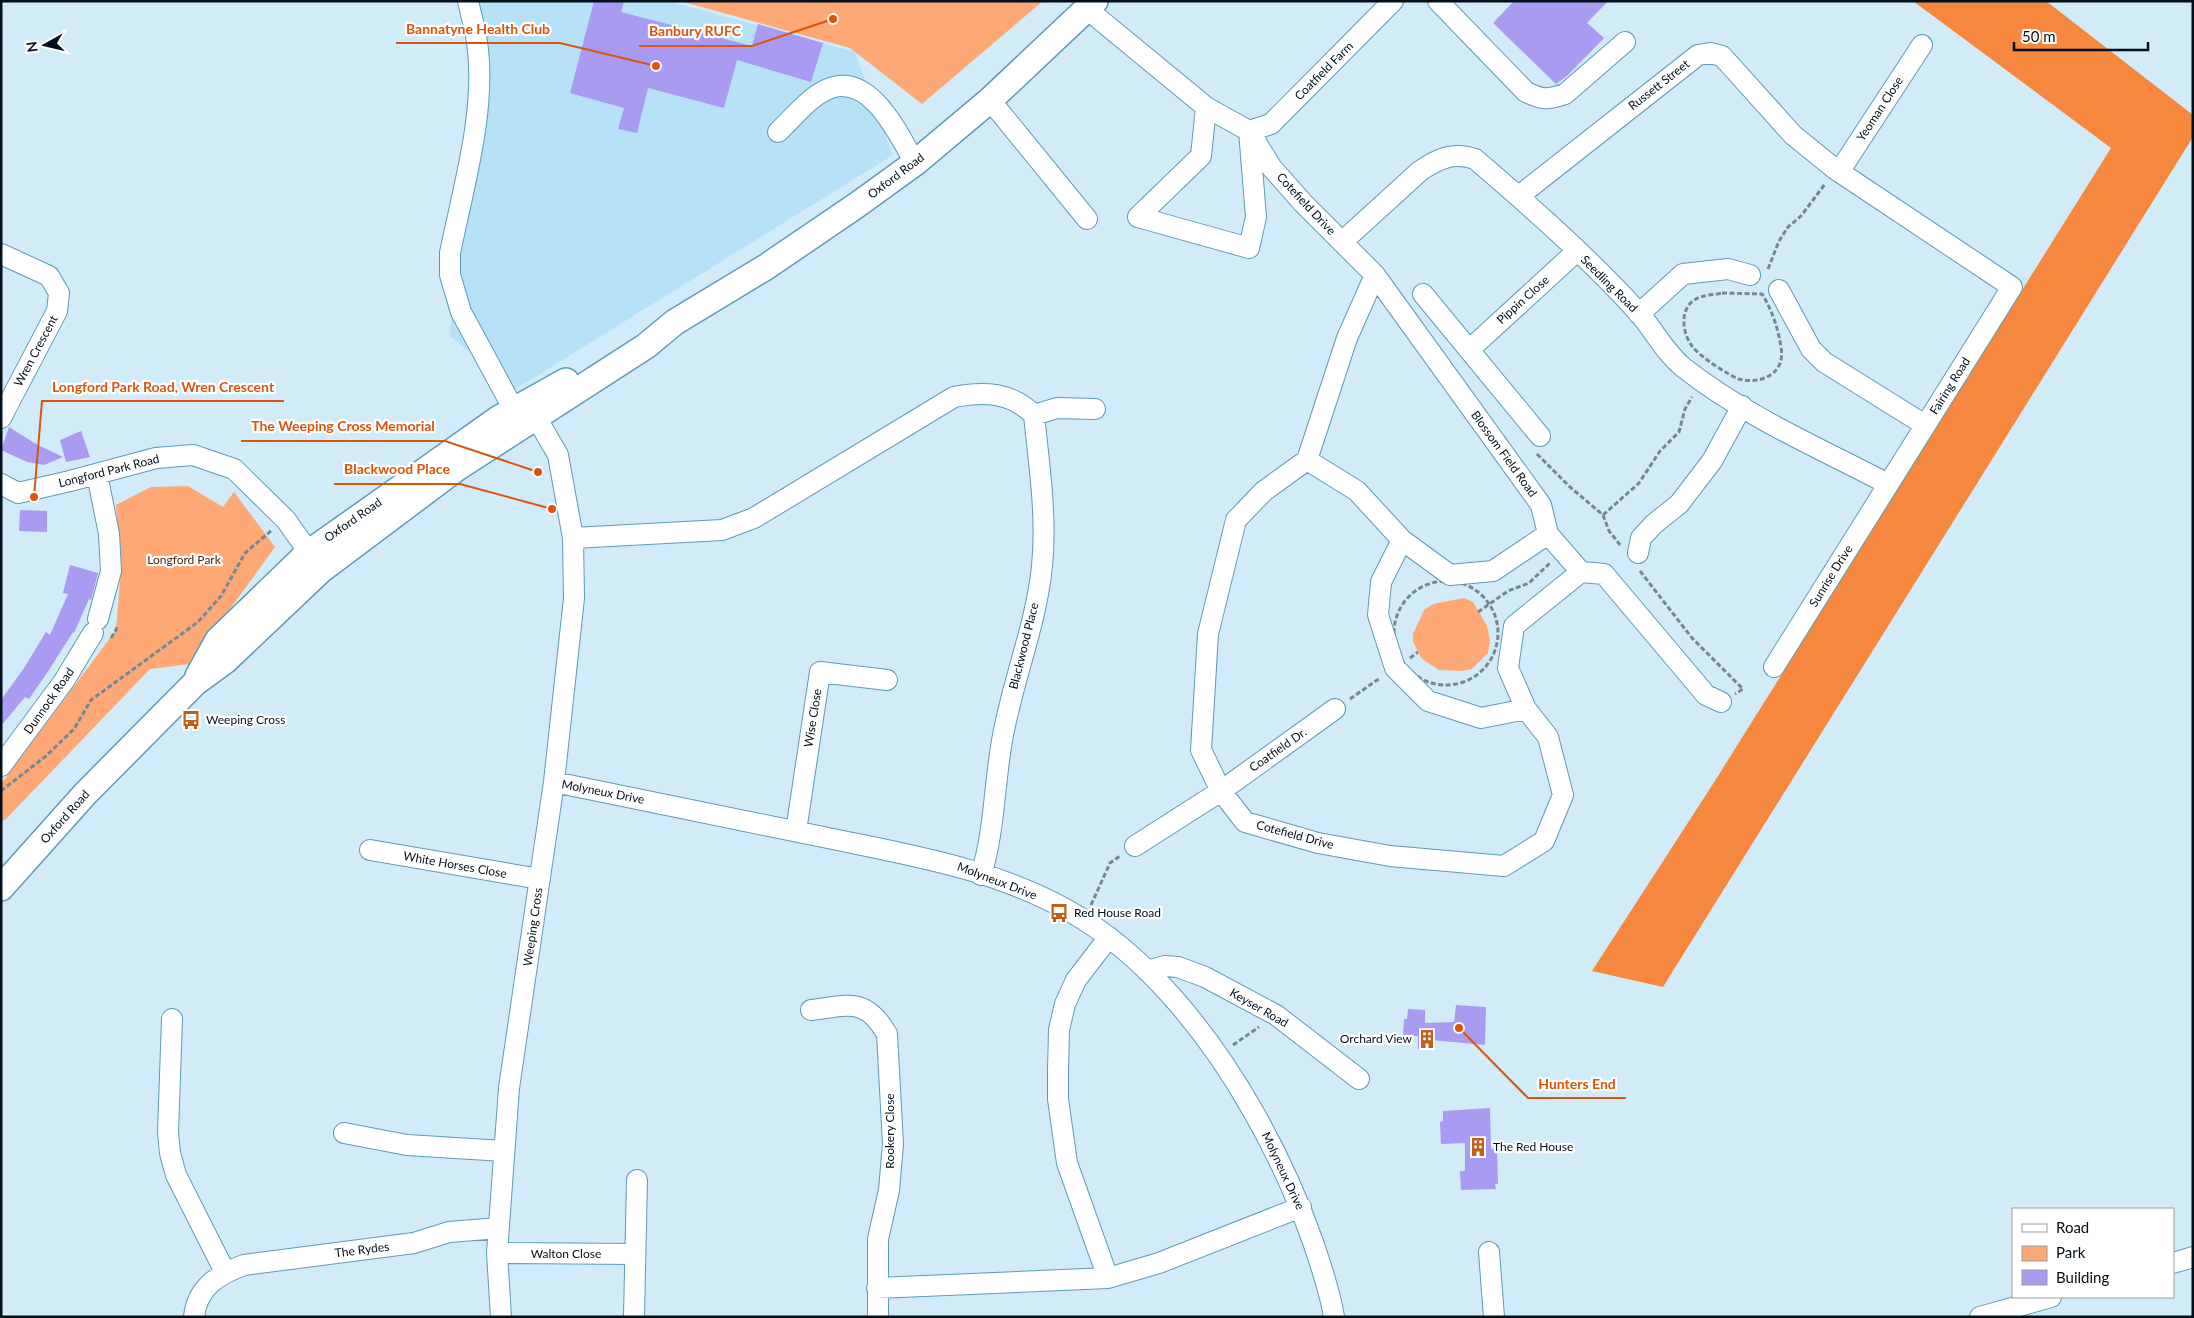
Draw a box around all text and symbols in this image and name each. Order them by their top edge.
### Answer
callout: Bannatyne Health Club [396,14,560,43]
callout: Banbury RUFC [639,17,752,46]
north arrow [20,20,70,70]
text: Bannatyne Health Club [406,20,550,37]
scale bar [2014,20,2148,52]
text: Banbury RUFC [649,22,742,39]
text: 50 m [2022,27,2056,45]
street label: Coatfield Farm [1291,38,1356,103]
text: N [22,40,41,53]
street label: Russett Street [1625,56,1693,113]
street label: Yeoman Close [1853,74,1906,144]
street label: Oxford Road [865,150,927,202]
street label: Cotefield Drive [1274,169,1339,238]
street label: Seedling Road [1578,252,1641,315]
street label: Pippin Close [1493,272,1552,327]
street label: Wren Crescent [10,312,61,389]
street label: Fairing Road [1926,354,1973,417]
callout: Longford Park Road, Wren Crescent [42,372,284,401]
text: Longford Park Road, Wren Crescent [52,378,275,395]
street label: Blossom Field Road [1468,408,1541,500]
callout: The Weeping Cross Memorial [241,412,445,441]
text: The Weeping Cross Memorial [251,417,435,434]
street label: Longford Park Road [57,451,161,490]
callout: Blackwood Place [334,455,460,484]
text: Blackwood Place [344,460,450,477]
street label: Oxford Road [321,494,384,545]
street label: Sunrise Drive [1806,542,1856,609]
park label: Longford Park [147,552,222,567]
street label: Blackwood Place [1005,601,1042,691]
street label: Dunnock Road [20,665,77,737]
street label: Wise Close [800,688,825,748]
bus stop icon: Weeping Cross [180,709,202,731]
place label: Weeping Cross [206,712,285,727]
street label: Coatfield Dr. [1246,724,1309,775]
street label: Molyneux Drive [560,776,646,807]
street label: Oxford Road [37,787,93,846]
street label: Cotefield Drive [1255,817,1336,852]
street label: White Horses Close [402,848,508,881]
street label: Molyneux Drive [955,858,1039,903]
street label: Weeping Cross [520,887,545,967]
bus stop icon: Red House Road [1048,902,1070,924]
place label: Red House Road [1074,905,1161,920]
street label: Keyser Road [1227,985,1291,1030]
building icon: Orchard View [1416,1028,1438,1050]
place label: Orchard View [1340,1031,1413,1046]
callout: Hunters End [1528,1069,1626,1098]
text: Hunters End [1538,1075,1616,1092]
street label: Rookery Close [882,1093,897,1169]
street label: Molyneux Drive [1259,1129,1308,1212]
building icon: The Red House [1467,1136,1489,1158]
place label: The Red House [1493,1139,1573,1154]
legend [2012,1208,2174,1298]
text: Road [2056,1218,2089,1236]
street label: The Rydes [334,1239,390,1260]
text: Park [2056,1243,2086,1261]
street label: Walton Close [531,1246,601,1261]
text: Building [2056,1268,2109,1286]

